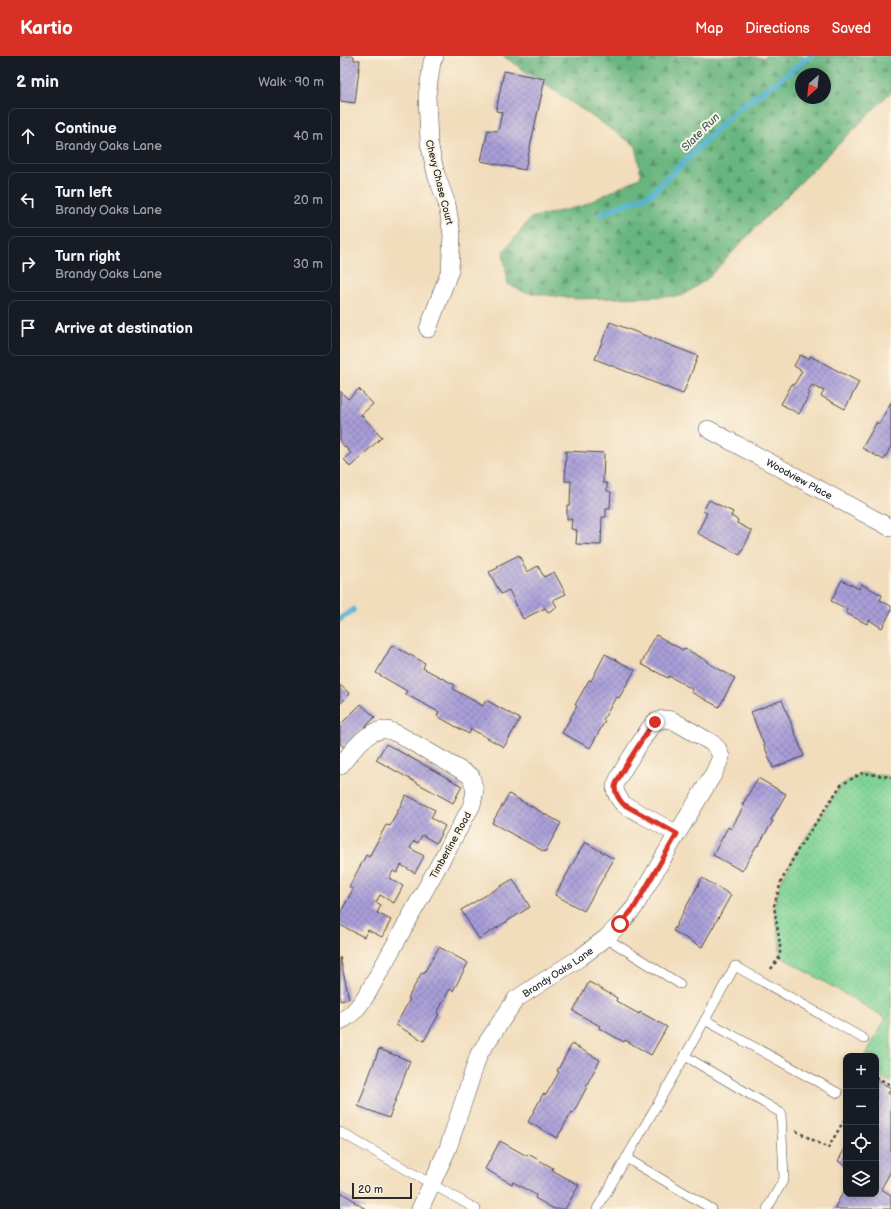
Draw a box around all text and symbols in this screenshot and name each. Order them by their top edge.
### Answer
text: Kartio [20,17,73,40]
text: Map [695,20,723,37]
text: Directions [745,20,810,37]
text: Saved [832,20,871,37]
north arrow [795,68,831,104]
text: 2 min [16,72,59,92]
text: Walk · 90 m [258,74,324,90]
water label: Slate Run [679,111,722,154]
text: Continue [55,119,117,138]
icon: ahead [17,125,39,147]
text: 40 m [293,128,323,144]
text: Brandy Oaks Lane [55,138,162,154]
street label: Chevy Chase Court [423,139,455,226]
text: Turn left [55,183,112,202]
icon: left [17,189,39,211]
text: 20 m [293,192,323,208]
text: Brandy Oaks Lane [55,202,162,218]
text: Turn right [55,247,120,266]
icon: right [17,253,39,275]
text: 30 m [293,256,323,272]
text: Brandy Oaks Lane [55,266,162,282]
icon: arrive [17,317,39,339]
text: Arrive at destination [55,319,193,338]
street label: Woodview Place [764,457,834,502]
route end [646,713,664,731]
street label: Timberline Road [428,810,474,881]
route start [611,915,629,933]
street label: Brandy Oaks Lane [520,945,596,1000]
map controls [843,1053,879,1197]
button: + [843,1053,879,1089]
button: − [843,1089,879,1125]
button: locate [843,1125,879,1161]
button: layers [843,1161,879,1197]
scale bar [352,1181,412,1200]
text: 20 m [358,1183,383,1196]

